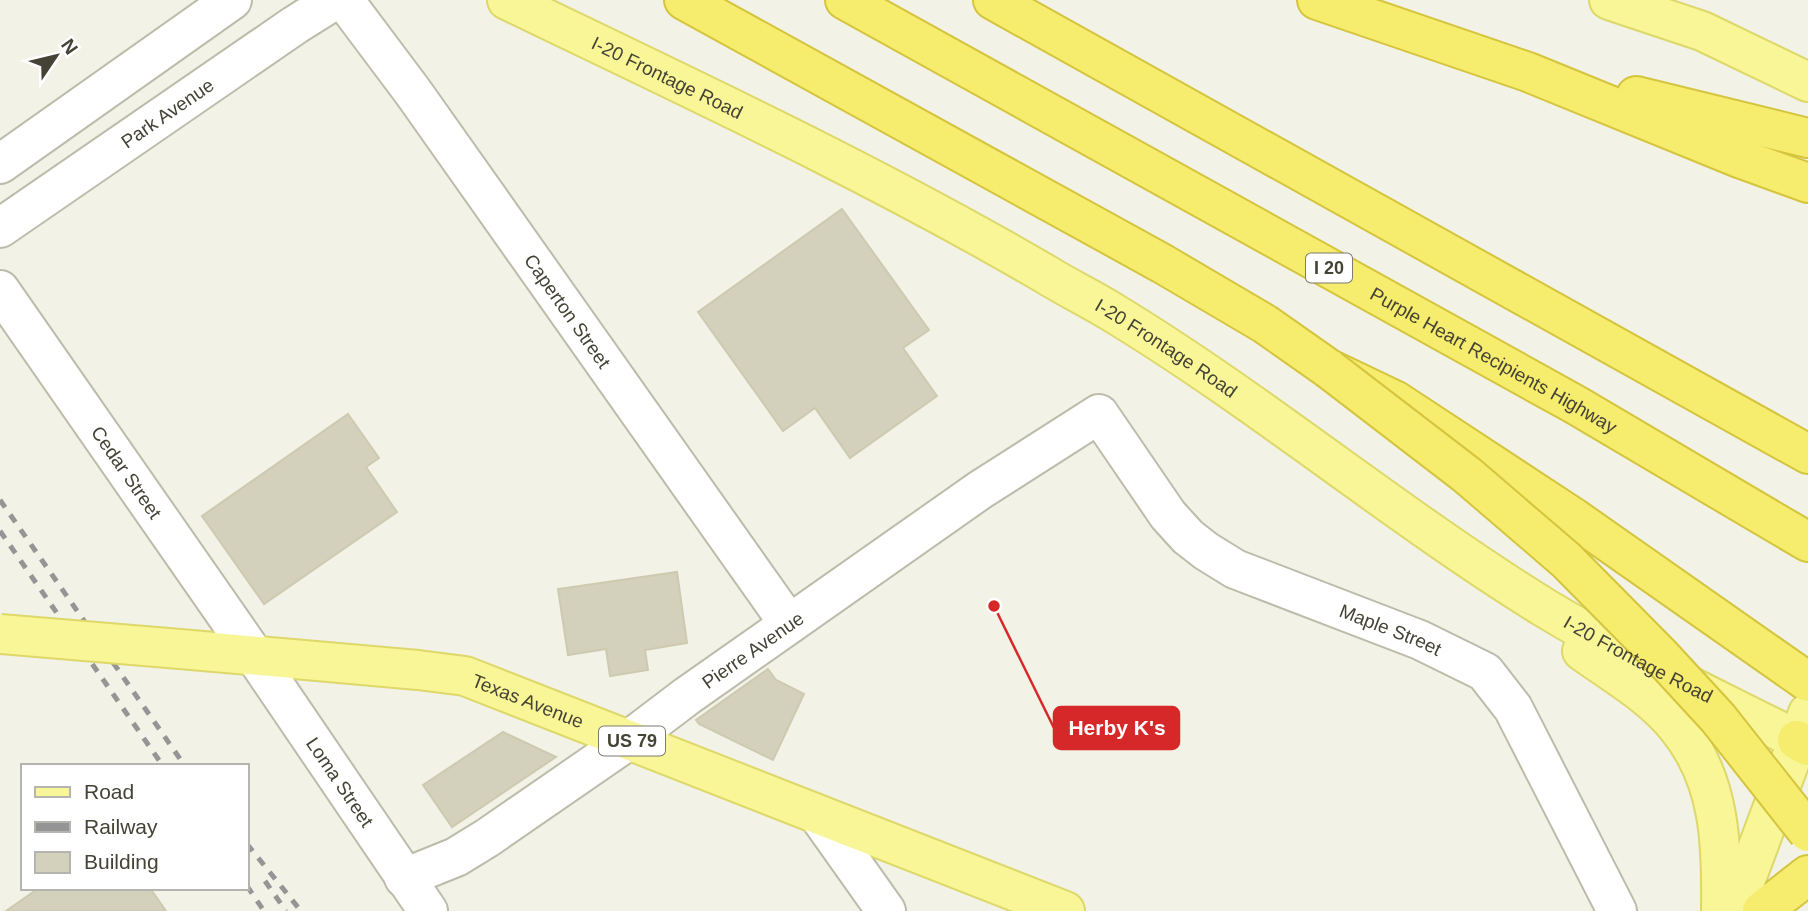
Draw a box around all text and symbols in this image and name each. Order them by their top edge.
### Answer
north arrow [21,21,91,91]
street label: I-20 Frontage Road [588,32,746,123]
text: N [57,35,82,58]
street label: Park Avenue [117,74,218,152]
street label: Caperton Street [520,250,615,373]
road number: I 20 [1306,254,1352,282]
street label: Purple Heart Recipients Highway [1367,283,1621,438]
street label: I-20 Frontage Road [1092,295,1241,402]
street label: Cedar Street [87,422,166,523]
street label: Maple Street [1337,600,1445,660]
street label: Pierre Avenue [698,607,808,693]
street label: I-20 Frontage Road [1560,612,1716,707]
street label: Texas Avenue [469,670,587,732]
callout: Herby K's [1054,707,1179,749]
text: Herby K's [1068,716,1166,739]
road number: US 79 [599,726,665,756]
street label: Loma Street [302,733,378,831]
legend [21,764,248,890]
text: Road [84,780,134,803]
text: Railway [84,815,158,838]
text: Building [84,850,159,873]

